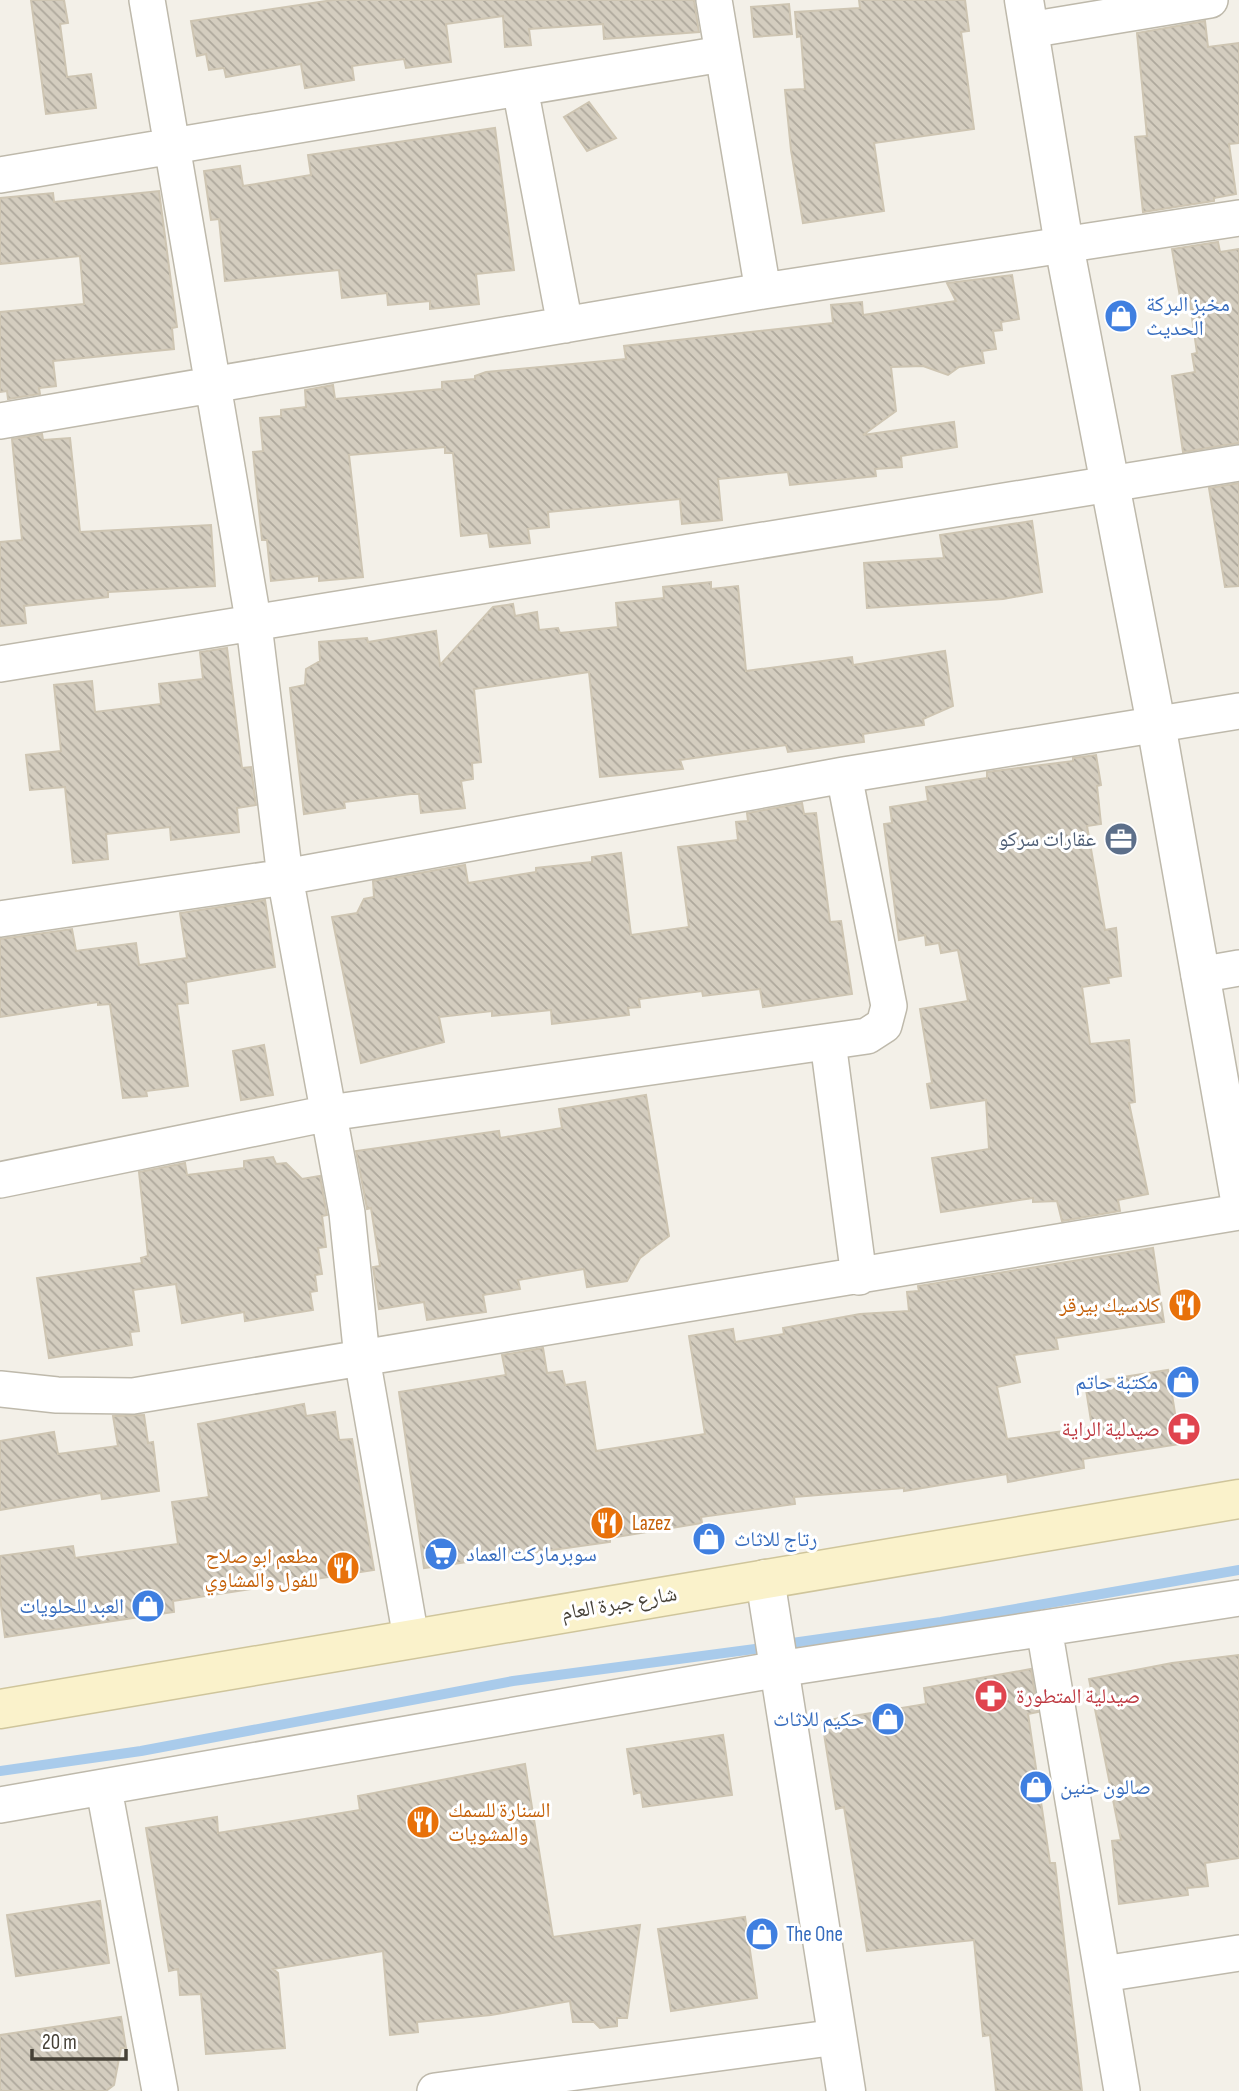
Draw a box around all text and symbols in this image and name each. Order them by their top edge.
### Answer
place label: مخبز البركة الحديث [1146,292,1230,341]
shop icon: مخبز البركة الحديث [1102,297,1140,335]
office icon: عقارات سركو [1102,820,1140,858]
place label: عقارات سركو [998,827,1096,852]
restaurant icon: كلاسيك بيرقر [1166,1286,1204,1324]
place label: كلاسيك بيرقر [1058,1293,1160,1318]
shop icon: مكتبة حاتم [1164,1363,1202,1401]
place label: مكتبة حاتم [1075,1370,1158,1396]
pharmacy icon: صيدلية الراية [1165,1410,1203,1448]
place label: صيدلية الراية [1062,1417,1160,1442]
restaurant icon: Lazez [588,1504,626,1542]
place label: Lazez [632,1511,672,1536]
shop icon: رتاج للاثاث [690,1520,728,1558]
place label: رتاج للاثاث [734,1527,817,1552]
supermarket icon: سوبرماركت العماد [422,1535,460,1573]
place label: سوبرماركت العماد [466,1542,597,1567]
place label: مطعم ابو صلاح للفول والمشاوي [205,1544,318,1596]
restaurant icon: مطعم ابو صلاح للفول والمشاوي [324,1549,362,1587]
street label: شارع جبرة العام [559,1581,679,1627]
shop icon: العبد للحلويات [129,1587,167,1625]
place label: العبد للحلويات [19,1594,124,1619]
pharmacy icon: صيدلية المتطورة [972,1677,1010,1715]
place label: صيدلية المتطورة [1016,1684,1140,1709]
shop icon: حكيم للاثاث [869,1700,907,1738]
place label: حكيم للاثاث [773,1707,864,1733]
shop icon: صالون حنين [1017,1768,1055,1806]
place label: صالون حنين [1060,1775,1151,1800]
place label: السنارة للسمك والمشويات [448,1798,550,1847]
restaurant icon: السنارة للسمك والمشويات [404,1803,442,1841]
shop icon: The One [743,1915,781,1953]
place label: The One [786,1922,843,1947]
scale bar [32,2018,126,2062]
text: 20 m [42,2030,77,2055]

